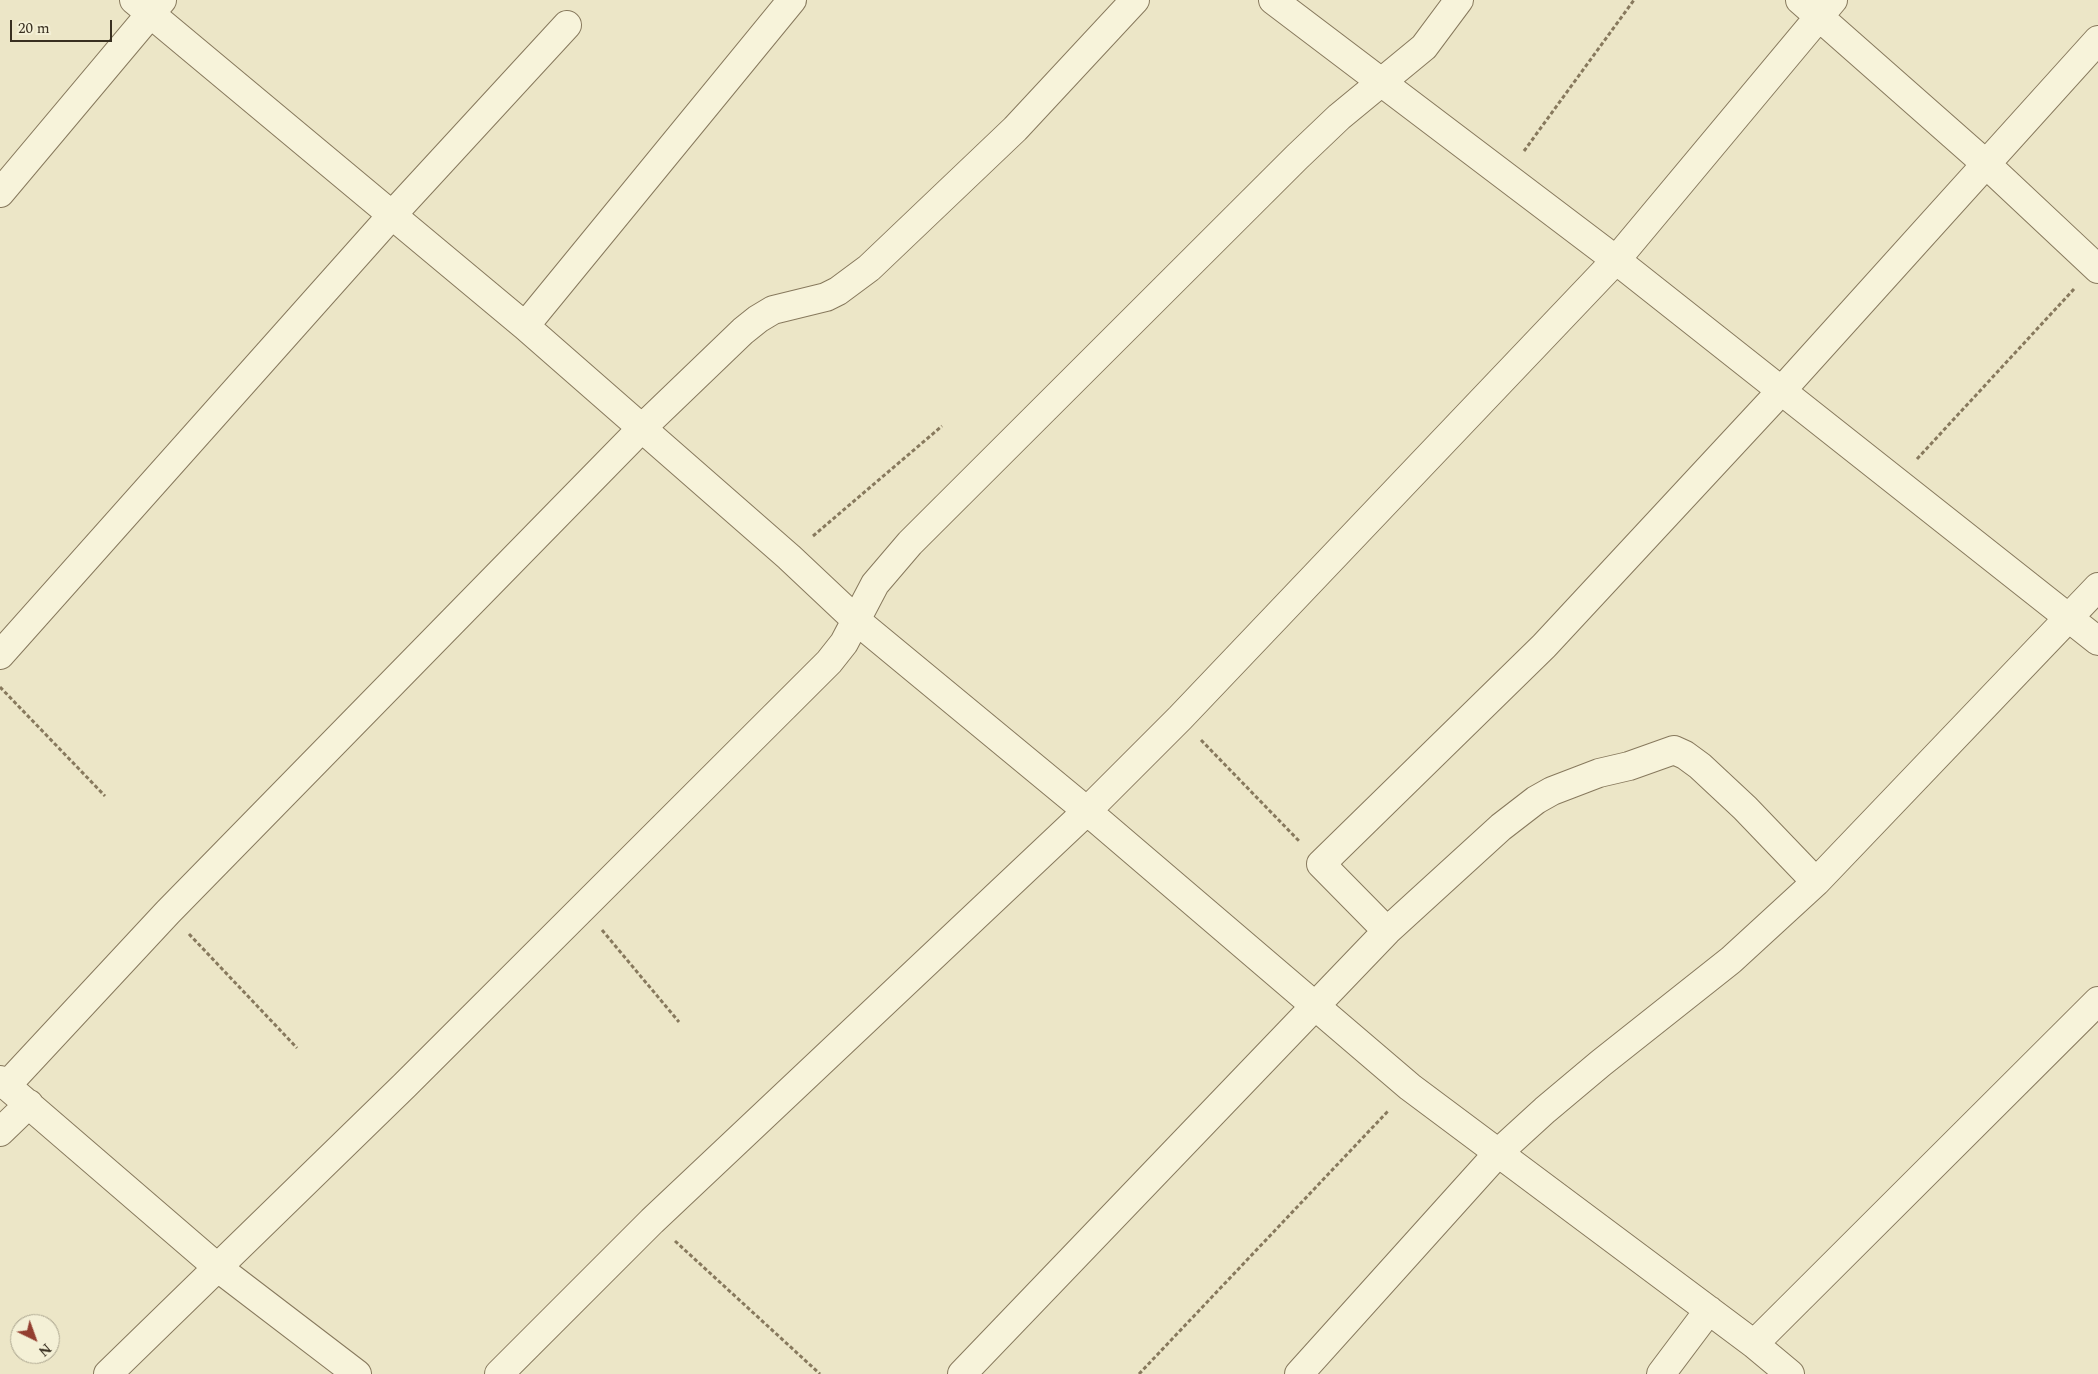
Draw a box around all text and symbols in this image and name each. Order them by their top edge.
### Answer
scale bar [12,10,115,42]
text: 20 m [18,17,50,40]
north arrow [10,1314,60,1364]
text: N [33,1338,56,1361]

